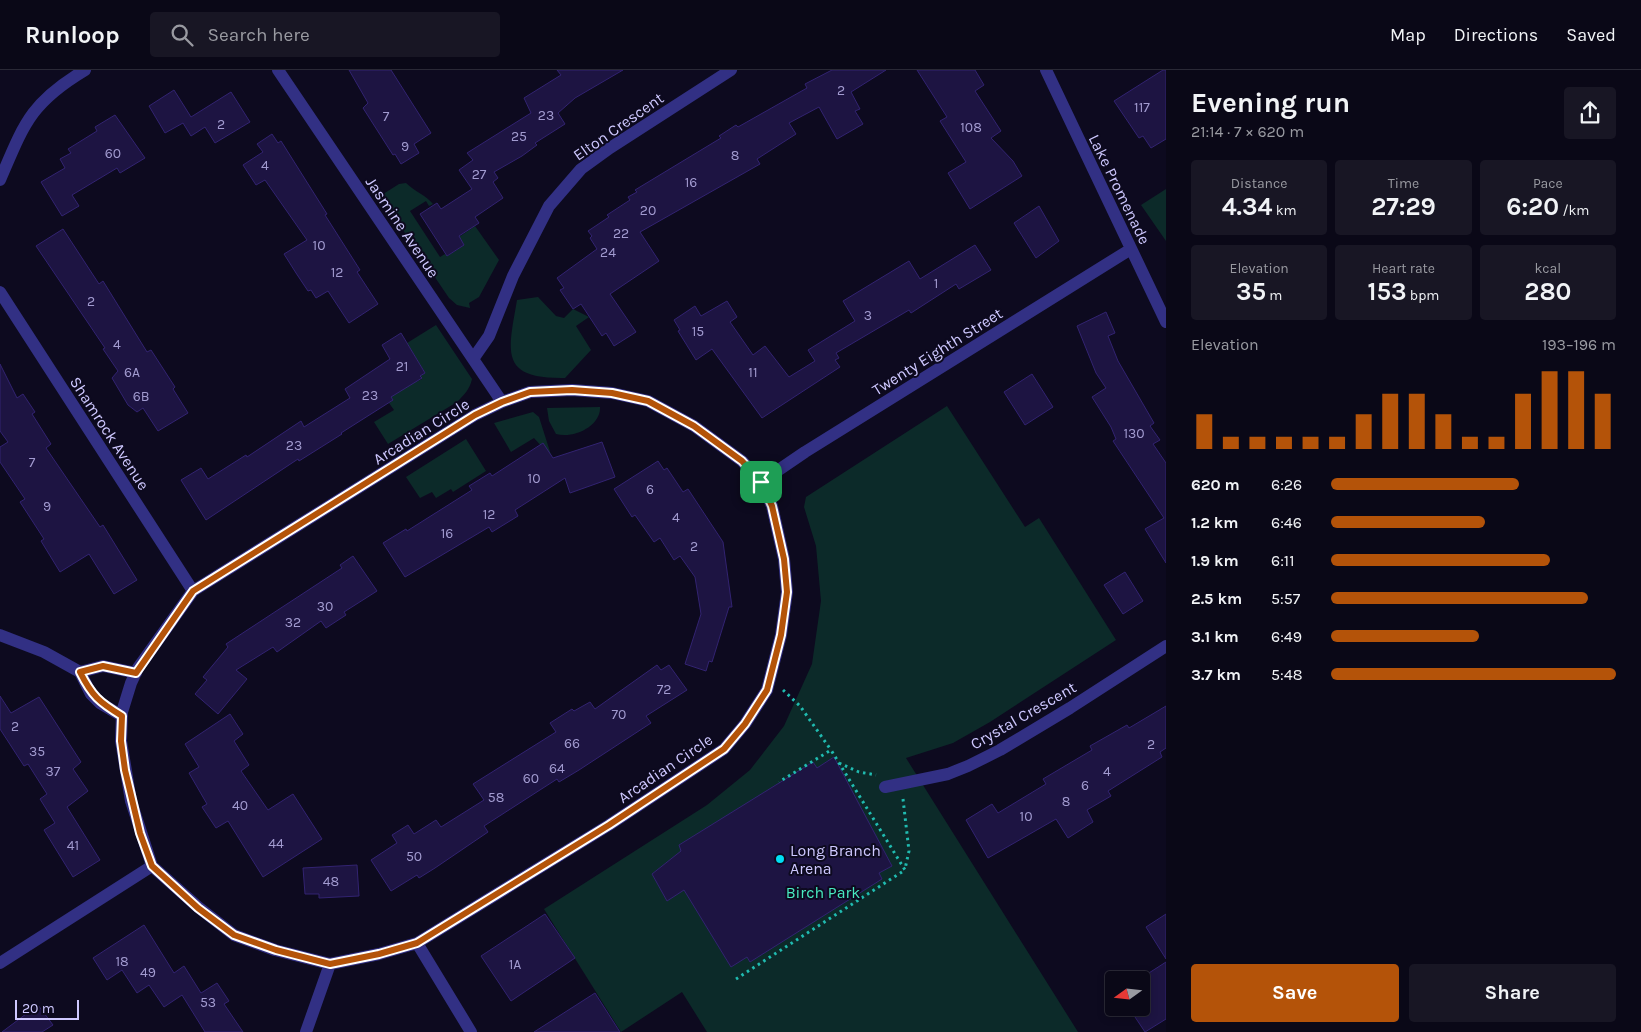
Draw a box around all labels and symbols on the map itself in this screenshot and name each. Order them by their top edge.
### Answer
house number: 2 [837,82,845,99]
street label: Elton Crescent [569,88,667,165]
house number: 117 [1134,99,1150,116]
house number: 23 [538,107,554,124]
house number: 7 [383,108,390,125]
house number: 2 [217,116,225,133]
house number: 108 [960,119,982,136]
house number: 25 [511,128,527,145]
street label: Lake Promenade [1085,131,1154,247]
house number: 9 [401,138,409,155]
house number: 60 [105,145,121,162]
house number: 8 [731,147,739,164]
house number: 4 [261,157,269,174]
house number: 27 [472,166,487,183]
street label: Jasmine Avenue [362,173,443,281]
house number: 16 [685,174,697,191]
house number: 20 [640,202,656,219]
house number: 22 [613,225,629,242]
house number: 10 [313,237,325,254]
house number: 24 [600,244,616,261]
house number: 12 [331,264,343,281]
house number: 1 [934,275,938,292]
house number: 2 [87,293,95,310]
street label: Twenty Eighth Street [869,304,1006,399]
house number: 3 [864,307,872,324]
house number: 15 [692,323,704,340]
house number: 4 [113,336,121,353]
house number: 21 [396,358,408,375]
house number: 6A [124,364,140,381]
house number: 11 [748,364,758,381]
street label: Shamrock Avenue [66,373,153,494]
house number: 23 [362,387,378,404]
house number: 6B [133,388,149,405]
street label: Arcadian Circle [370,394,473,469]
house number: 130 [1123,425,1145,442]
house number: 23 [286,437,302,454]
house number: 7 [29,454,36,471]
pin [740,461,782,503]
house number: 10 [528,470,540,487]
house number: 6 [646,481,654,498]
house number: 9 [43,498,51,515]
house number: 12 [483,506,495,523]
house number: 4 [672,509,680,526]
house number: 16 [441,525,453,542]
house number: 2 [690,538,698,555]
house number: 30 [317,598,333,615]
house number: 32 [285,614,301,631]
street label: Crystal Crescent [967,677,1079,753]
house number: 72 [657,681,671,698]
house number: 70 [612,706,626,723]
house number: 2 [11,718,19,735]
street label: Arcadian Circle [614,730,716,807]
house number: 66 [564,735,580,752]
house number: 2 [1147,736,1155,753]
house number: 35 [29,743,45,760]
house number: 64 [549,760,565,777]
house number: 37 [46,763,61,780]
house number: 4 [1103,763,1111,780]
house number: 60 [523,770,539,787]
house number: 6 [1081,777,1089,794]
house number: 58 [488,789,504,806]
house number: 8 [1062,793,1070,810]
house number: 40 [232,797,248,814]
house number: 10 [1020,808,1032,825]
house number: 44 [268,835,284,852]
house number: 41 [67,837,79,854]
place label: Long Branch Arena [790,841,881,878]
house number: 50 [406,848,422,865]
marker: Long Branch Arena [774,853,786,865]
house number: 48 [323,873,339,890]
park label: Birch Park [786,883,860,902]
house number: 18 [115,953,129,970]
house number: 1A [509,956,521,973]
house number: 49 [140,964,156,981]
north arrow [1105,971,1150,1016]
house number: 53 [200,994,216,1011]
scale bar [15,997,79,1020]

